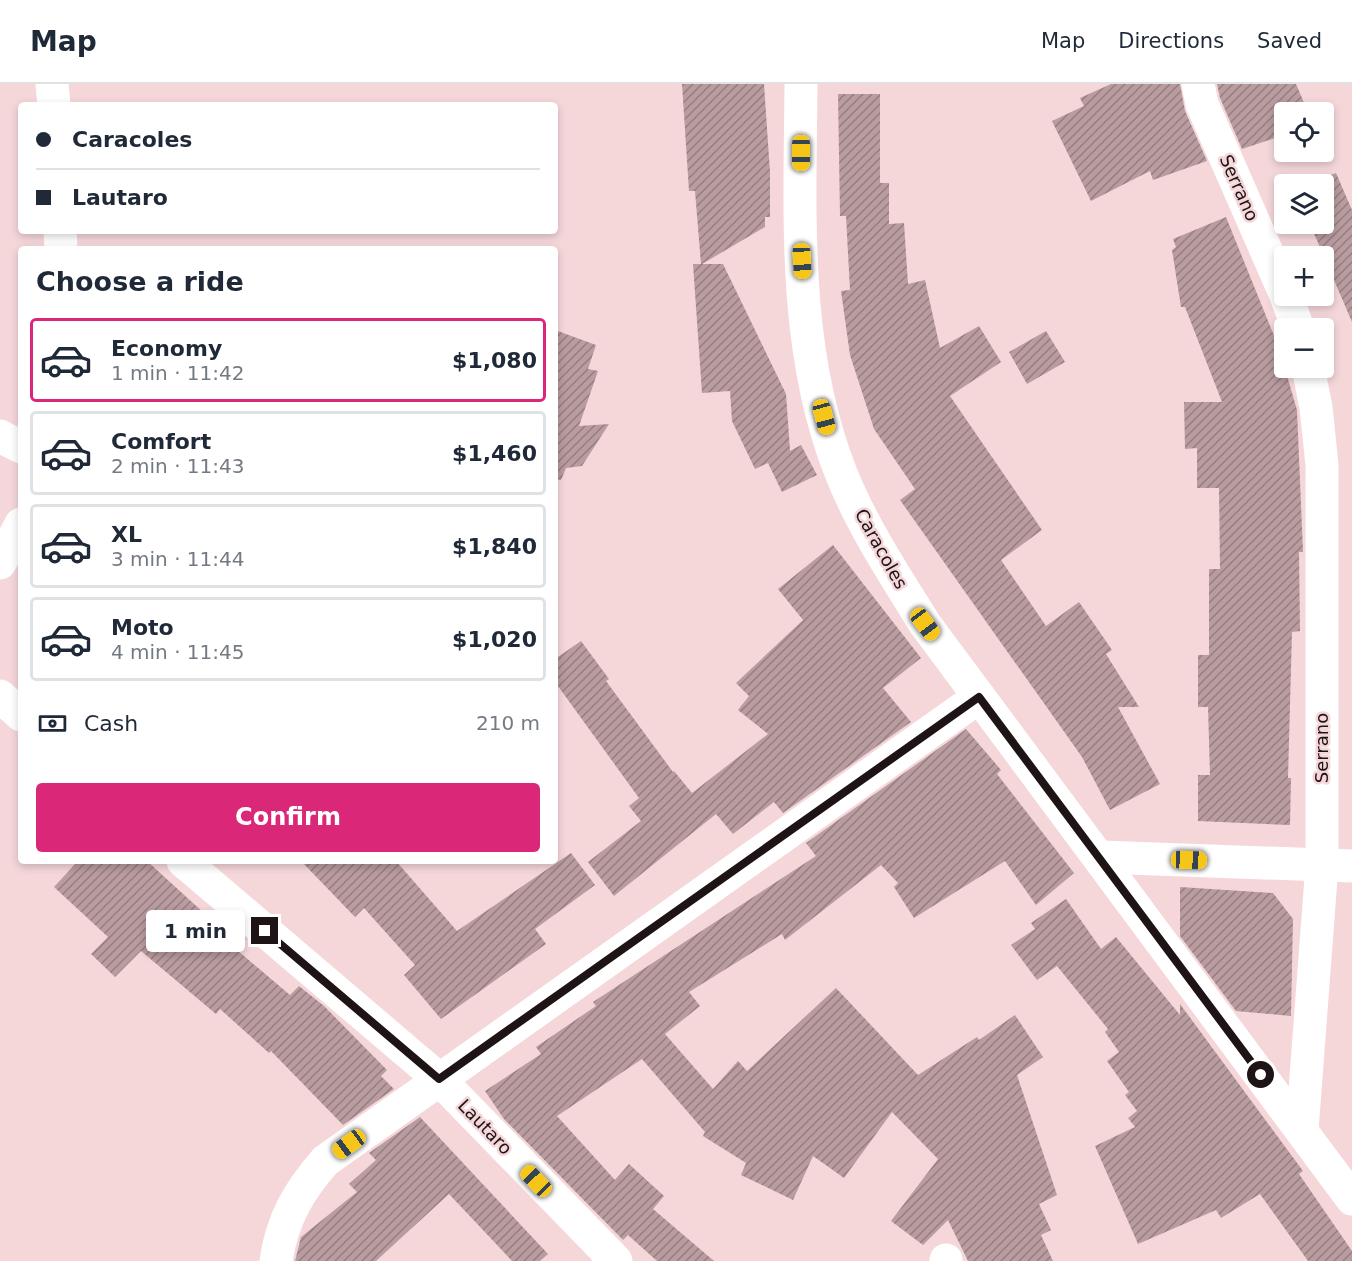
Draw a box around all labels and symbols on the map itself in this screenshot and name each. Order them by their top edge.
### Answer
car [792,135,810,171]
street label: Serrano [1216,151,1263,224]
car [792,243,812,279]
car [811,397,837,437]
street label: Caracoles [851,505,912,593]
car [907,604,943,644]
street label: Serrano [1311,713,1332,783]
car [1171,850,1207,870]
callout: 1 min [145,910,244,952]
route end [251,917,278,944]
route start [1247,1061,1274,1088]
street label: Lautaro [454,1095,517,1159]
car [329,1126,369,1162]
car [517,1162,555,1200]

